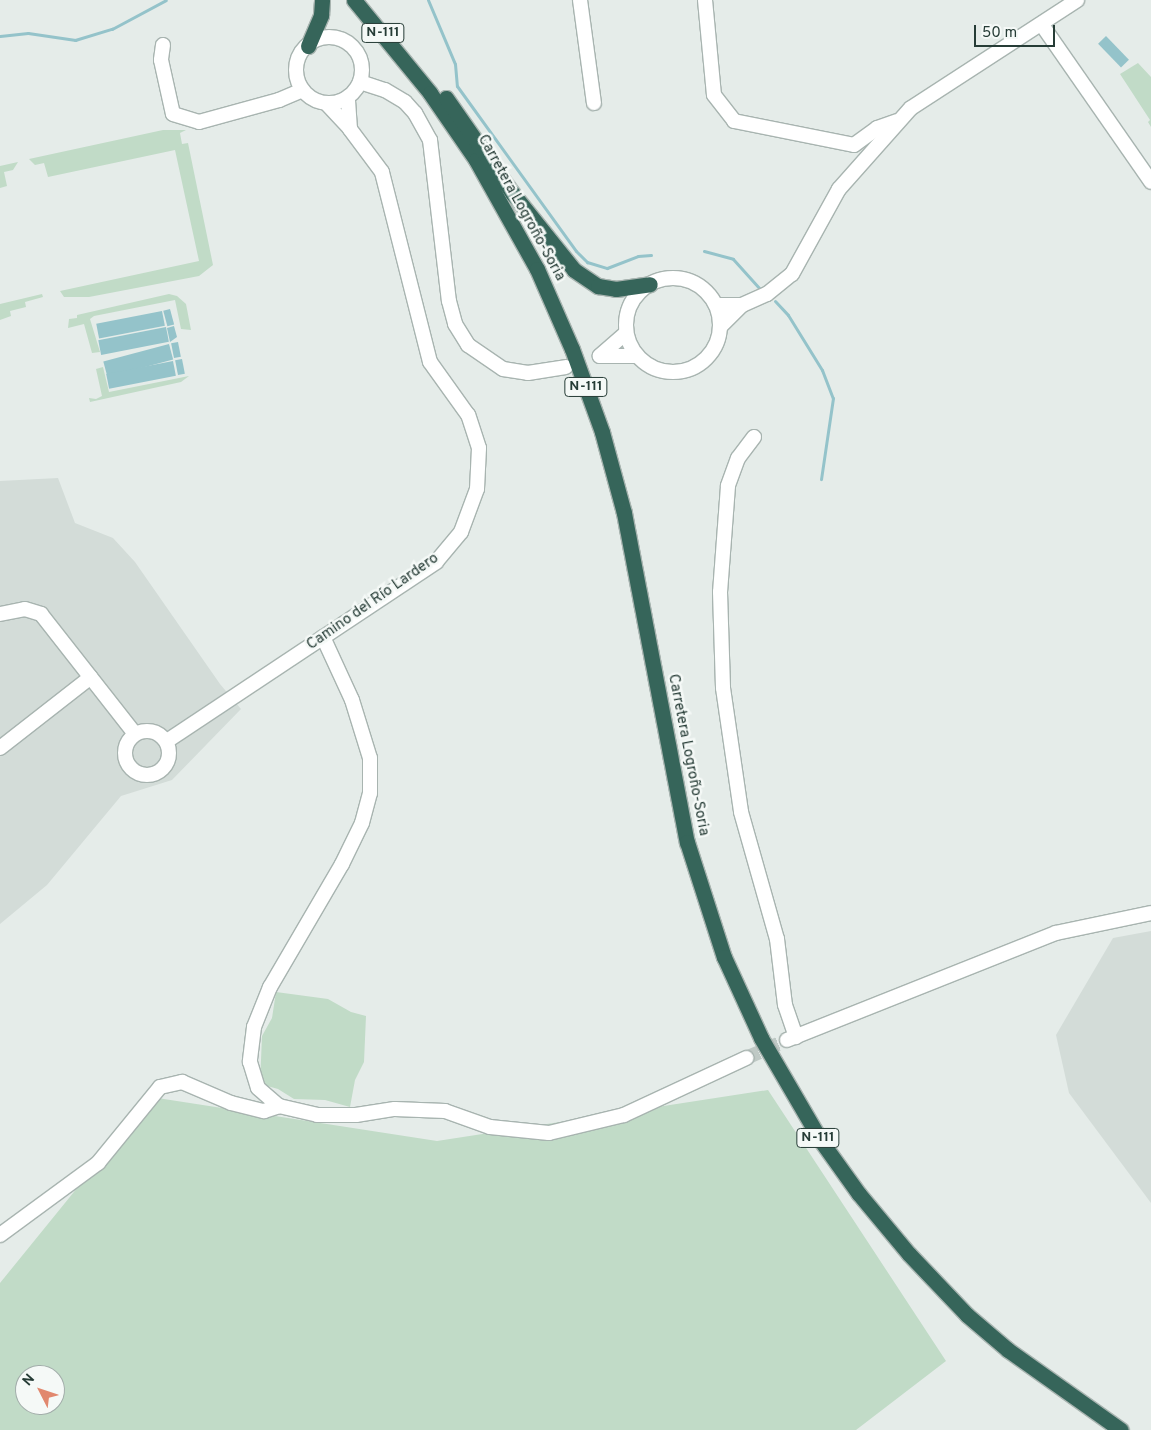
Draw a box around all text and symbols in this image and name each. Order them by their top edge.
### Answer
scale bar [976,15,1057,47]
road number: N-111 [360,22,406,44]
text: 50 m [982,24,1017,43]
street label: Carretera Logroño-Soria [473,132,569,284]
road number: N-111 [564,376,608,398]
street label: Camino del Río Lardero [304,550,442,654]
street label: Carretera Logroño-Soria [663,673,713,837]
road number: N-111 [796,1126,840,1150]
north arrow [15,1365,65,1415]
text: N [19,1371,39,1390]

